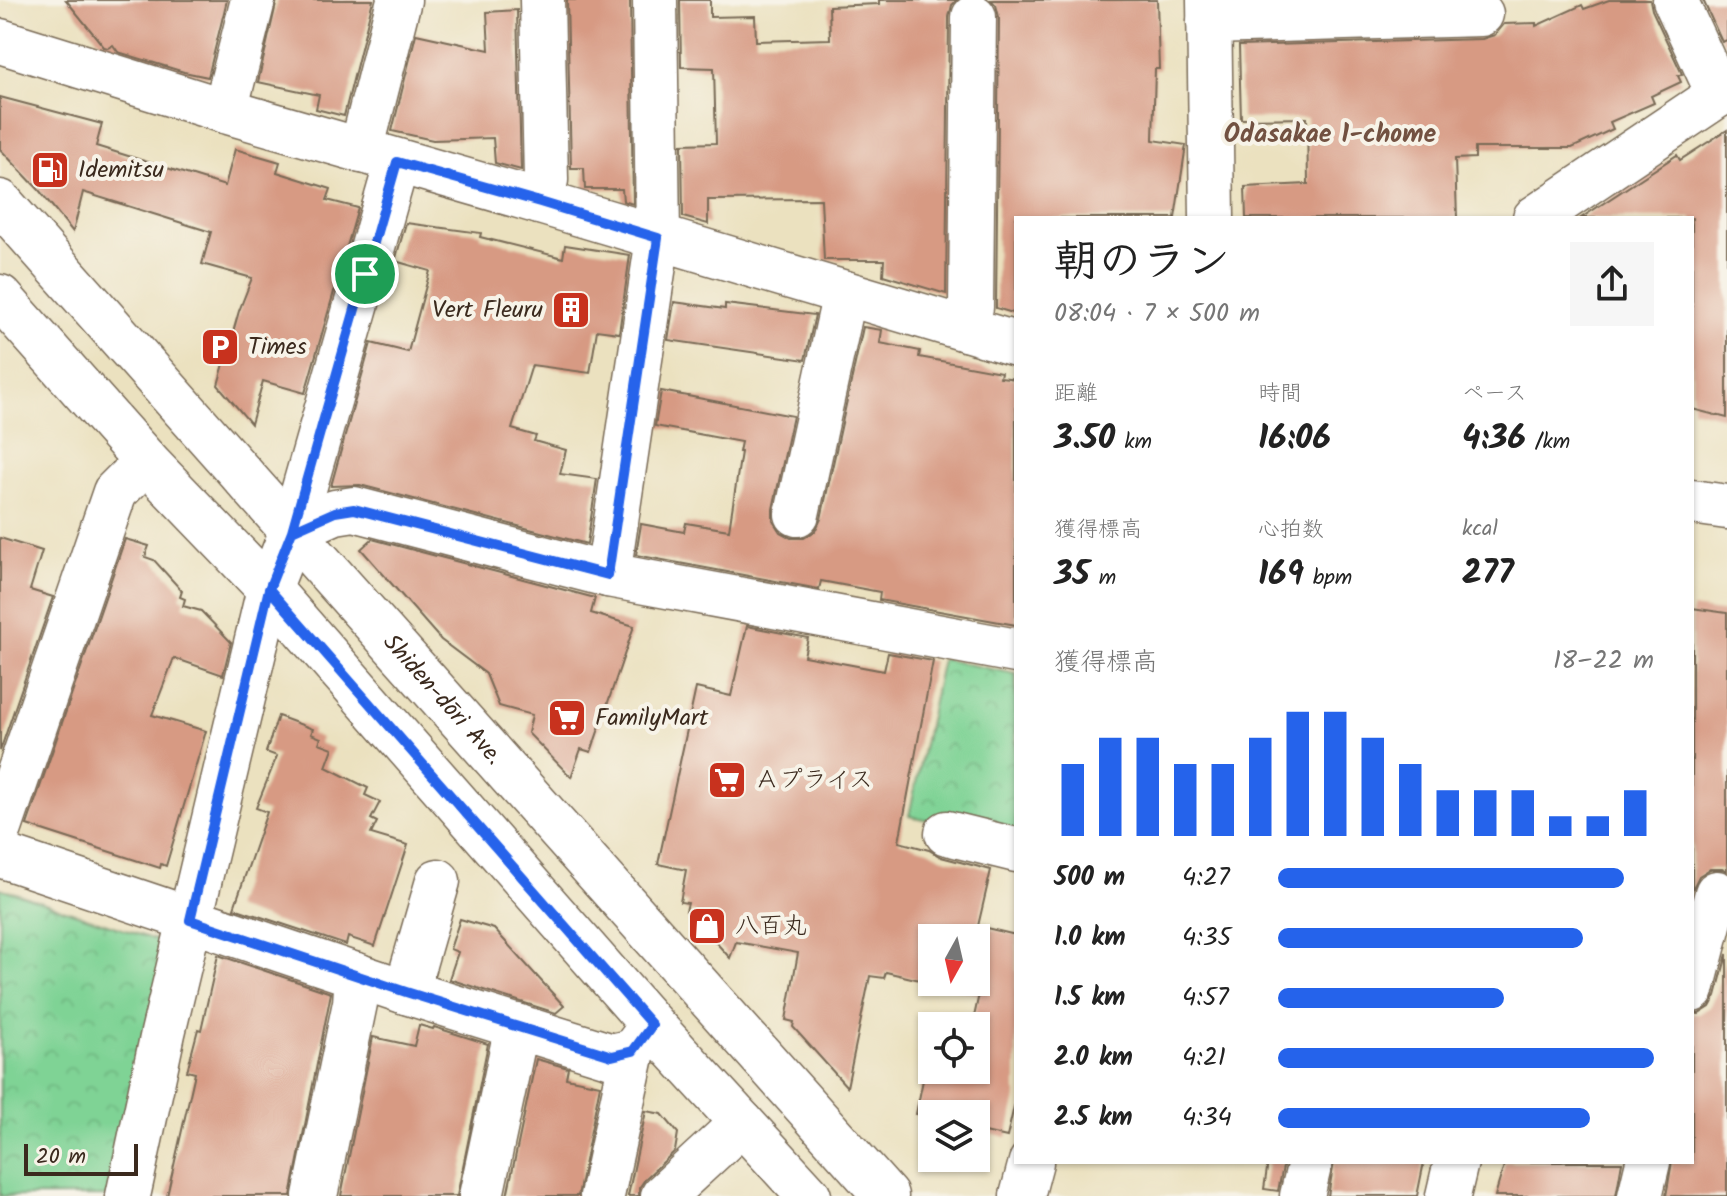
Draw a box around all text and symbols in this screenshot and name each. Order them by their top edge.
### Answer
district label: Odasakae 1-chome [1224,114,1437,156]
fuel station icon: Idemitsu [29,149,71,191]
place label: Idemitsu [78,151,165,190]
text: 朝のラン [1054,228,1230,298]
pin [331,240,399,308]
button: share [1570,242,1654,326]
icon: arrive [343,252,387,296]
building icon: Vert Fleuru [550,289,592,331]
place label: Vert Fleuru [432,291,543,330]
text: 08:04 · 7 × 500 m [1054,293,1260,335]
parking icon: Times [199,326,241,368]
place label: Times [248,328,307,367]
text: 距離 [1054,377,1098,412]
text: 時間 [1258,377,1302,412]
text: ペース [1462,377,1527,412]
text: 3.50 [1054,412,1115,466]
text: 16:06 [1258,412,1331,466]
text: 4:36 [1462,412,1526,466]
text: km [1115,425,1152,460]
text: /km [1526,425,1570,460]
text: kcal [1462,512,1498,547]
text: 獲得標高 [1054,513,1142,548]
text: 心拍数 [1258,513,1324,548]
text: 277 [1462,547,1514,601]
text: 35 [1054,548,1090,602]
text: 169 [1258,548,1304,602]
text: m [1090,561,1116,596]
text: bpm [1304,561,1352,596]
street label: Shiden-dōri Ave. [373,625,512,774]
text: 18–22 m [1553,640,1654,682]
text: 獲得標高 [1054,642,1158,684]
supermarket icon: FamilyMart [546,697,588,739]
place label: FamilyMart [595,699,709,738]
supermarket icon: Ａプライス [706,759,748,801]
place label: Ａプライス [755,761,873,800]
text: 500 m [1054,857,1125,899]
text: 4:27 [1182,857,1230,899]
shop icon: 八百丸 [686,905,728,947]
place label: 八百丸 [735,907,807,946]
text: 1.0 km [1054,917,1125,959]
text: 4:35 [1182,917,1232,959]
north arrow [918,924,990,996]
map controls [918,924,990,1172]
text: 1.5 km [1054,977,1125,1019]
text: 4:57 [1182,977,1229,1019]
button: locate [918,1012,990,1084]
text: 2.0 km [1054,1037,1133,1079]
text: 4:21 [1182,1037,1226,1079]
text: 2.5 km [1054,1097,1133,1139]
text: 4:34 [1182,1097,1232,1139]
button: layers [918,1100,990,1172]
scale bar [24,1140,138,1176]
text: 20 m [36,1140,86,1175]

